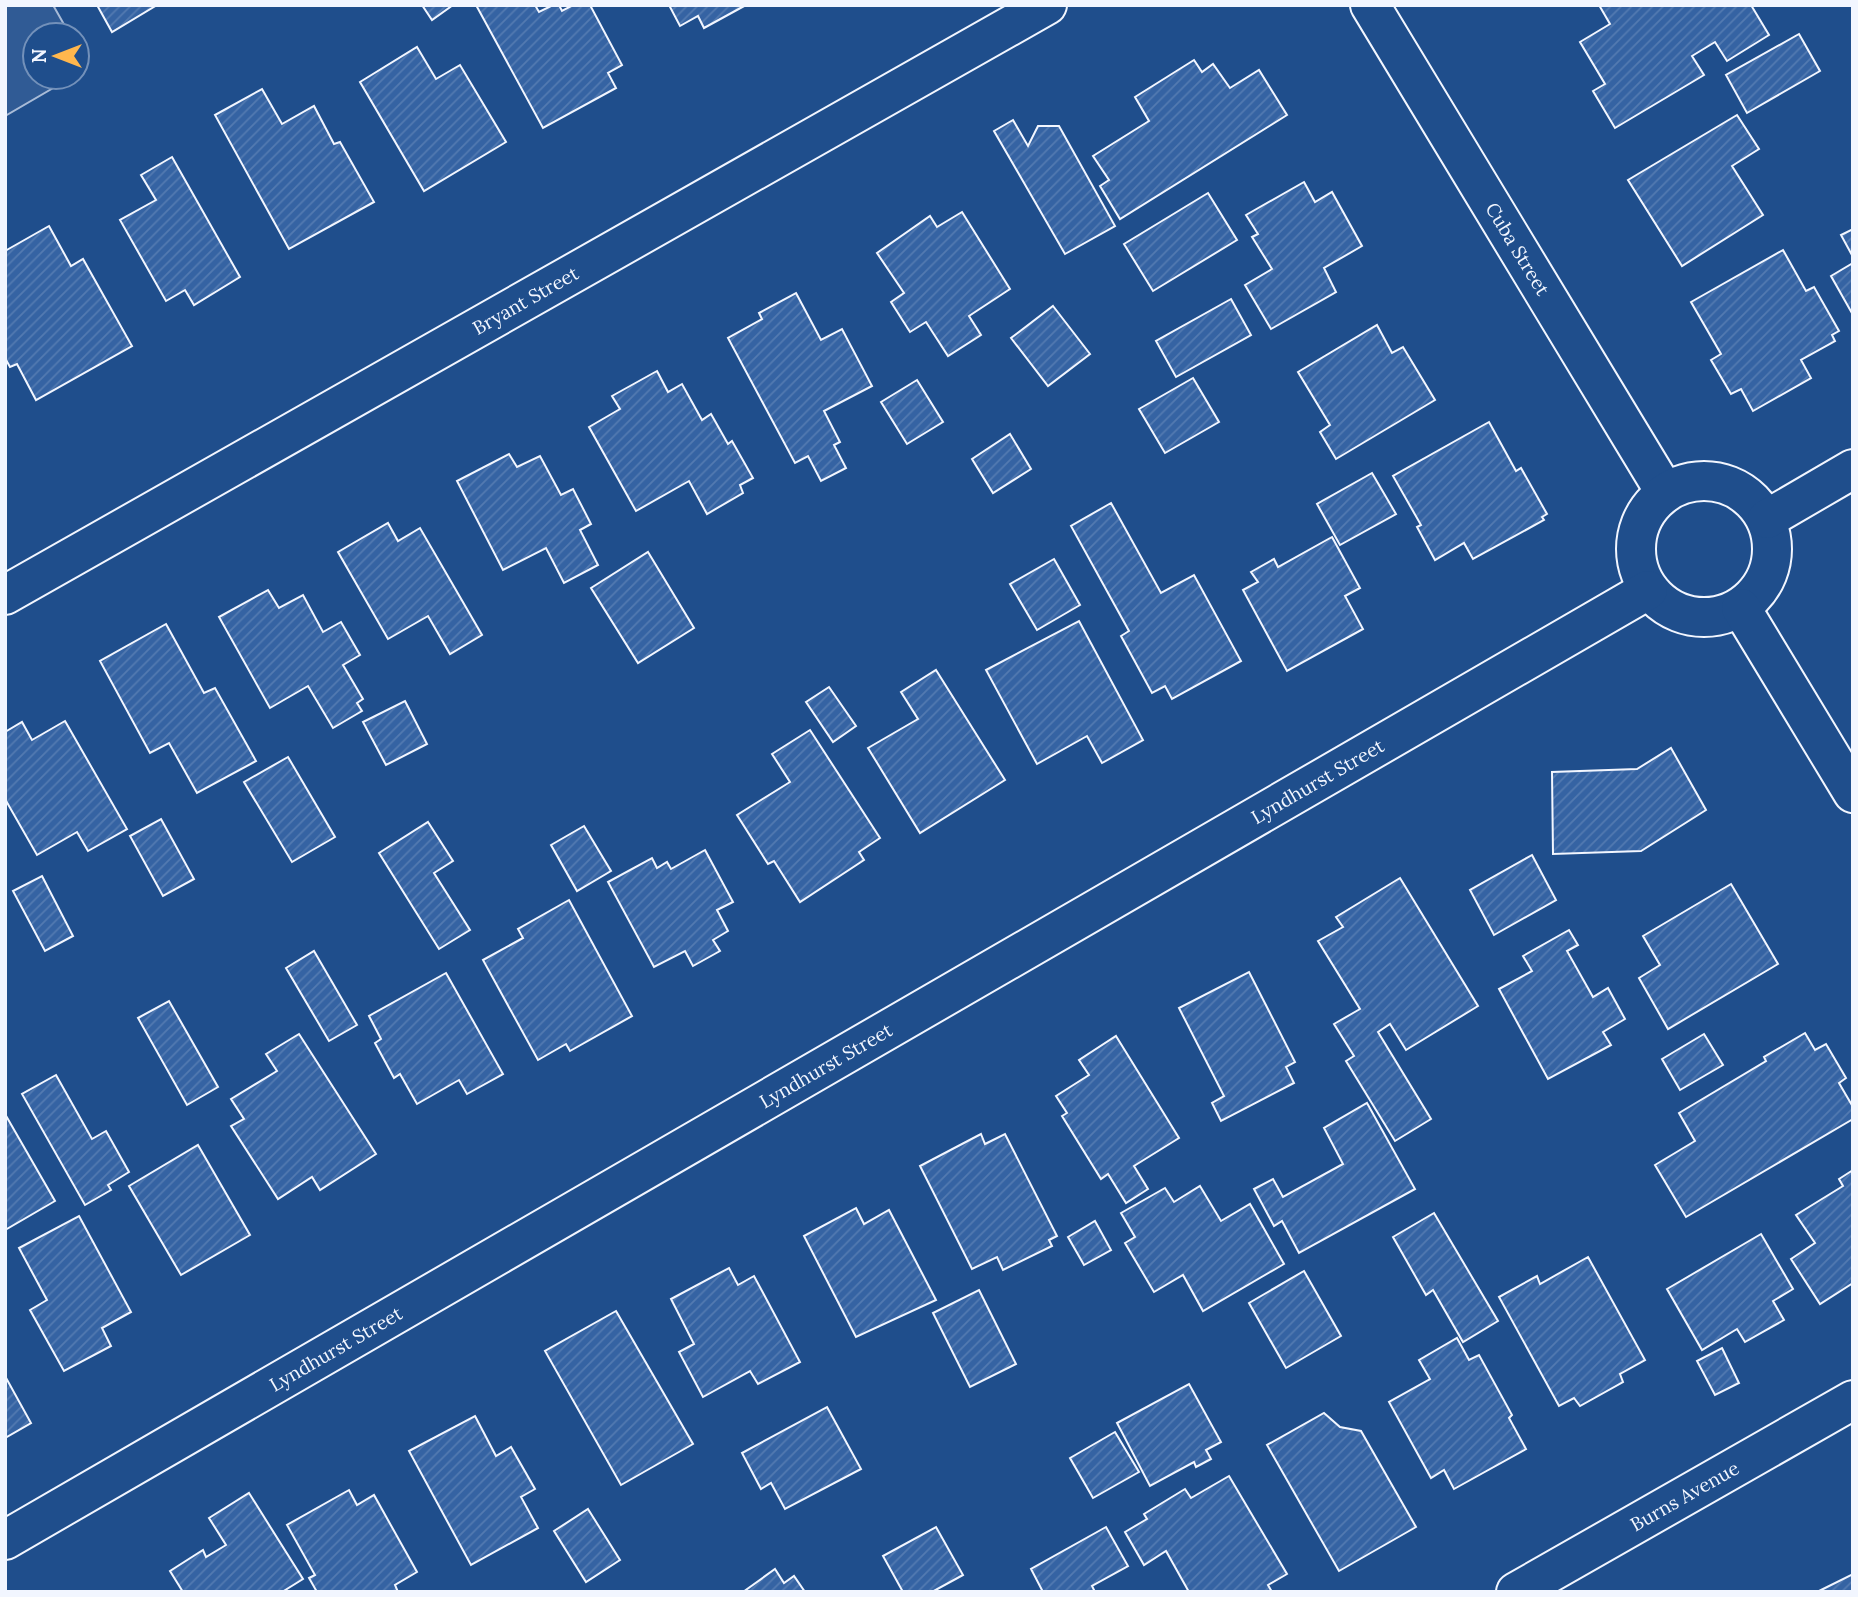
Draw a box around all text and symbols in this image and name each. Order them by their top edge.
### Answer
north arrow [21,21,91,91]
text: N [27,48,51,63]
street label: Cuba Street [1480,198,1555,300]
street label: Bryant Street [468,261,583,340]
street label: Lyndhurst Street [1247,733,1389,829]
street label: Lyndhurst Street [755,1017,897,1113]
street label: Lyndhurst Street [265,1301,407,1397]
street label: Burns Avenue [1626,1456,1743,1536]

